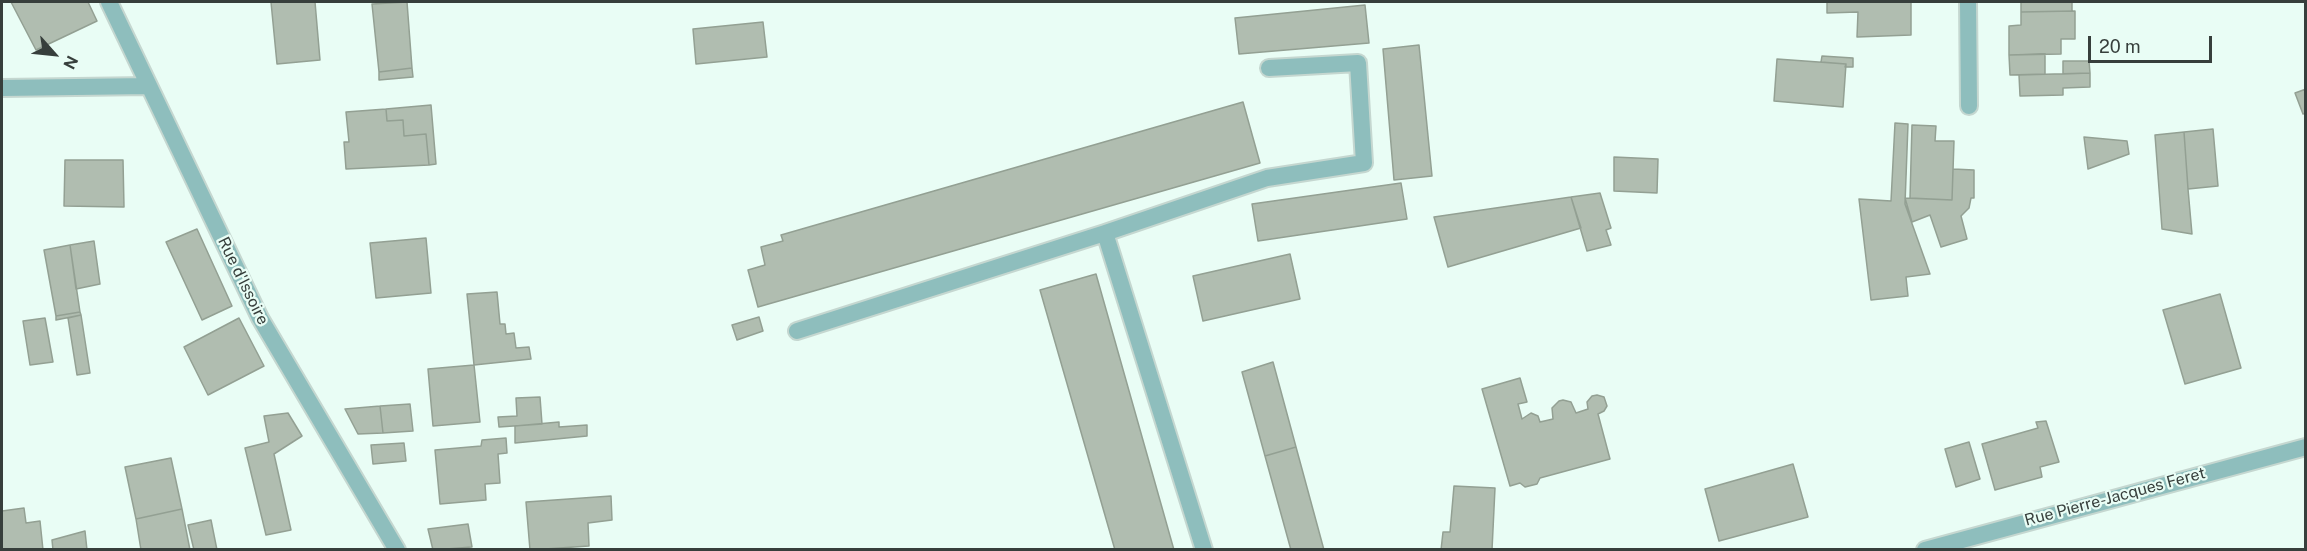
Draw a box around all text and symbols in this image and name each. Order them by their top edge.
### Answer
north arrow [24,24,84,84]
scale bar [2091,24,2216,62]
text: 20 m [2099,36,2141,57]
text: N [59,53,82,72]
street label: Rue d'Issoire [213,234,273,328]
street label: Rue Pierre-Jacques Feret [2023,464,2207,530]

